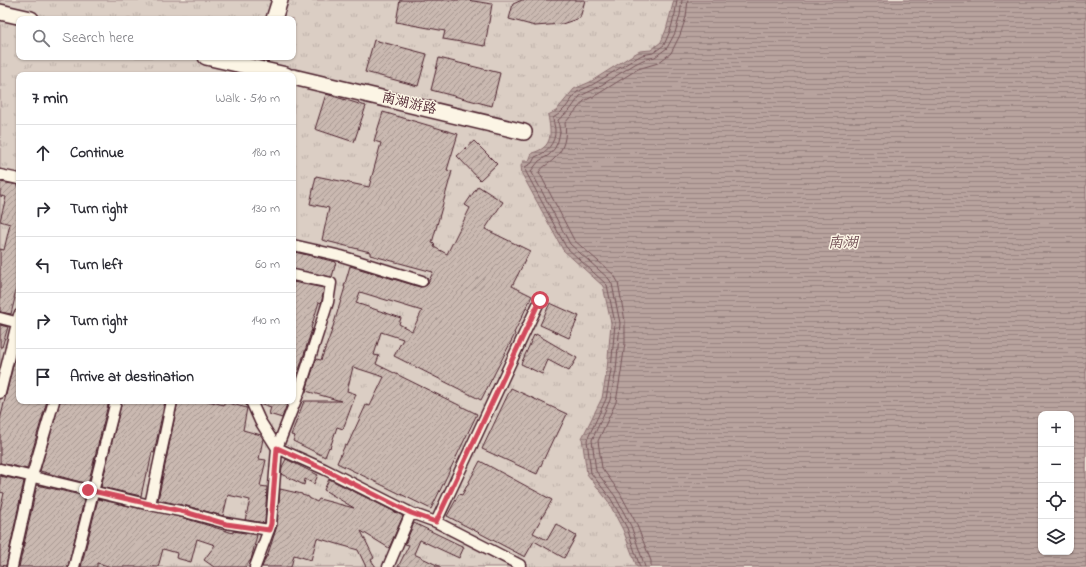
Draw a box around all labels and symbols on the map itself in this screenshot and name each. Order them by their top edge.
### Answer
street label: 南湖游路 [379,87,439,121]
water label: 南湖 [828,232,860,254]
route start [531,291,549,309]
route end [79,481,97,499]

